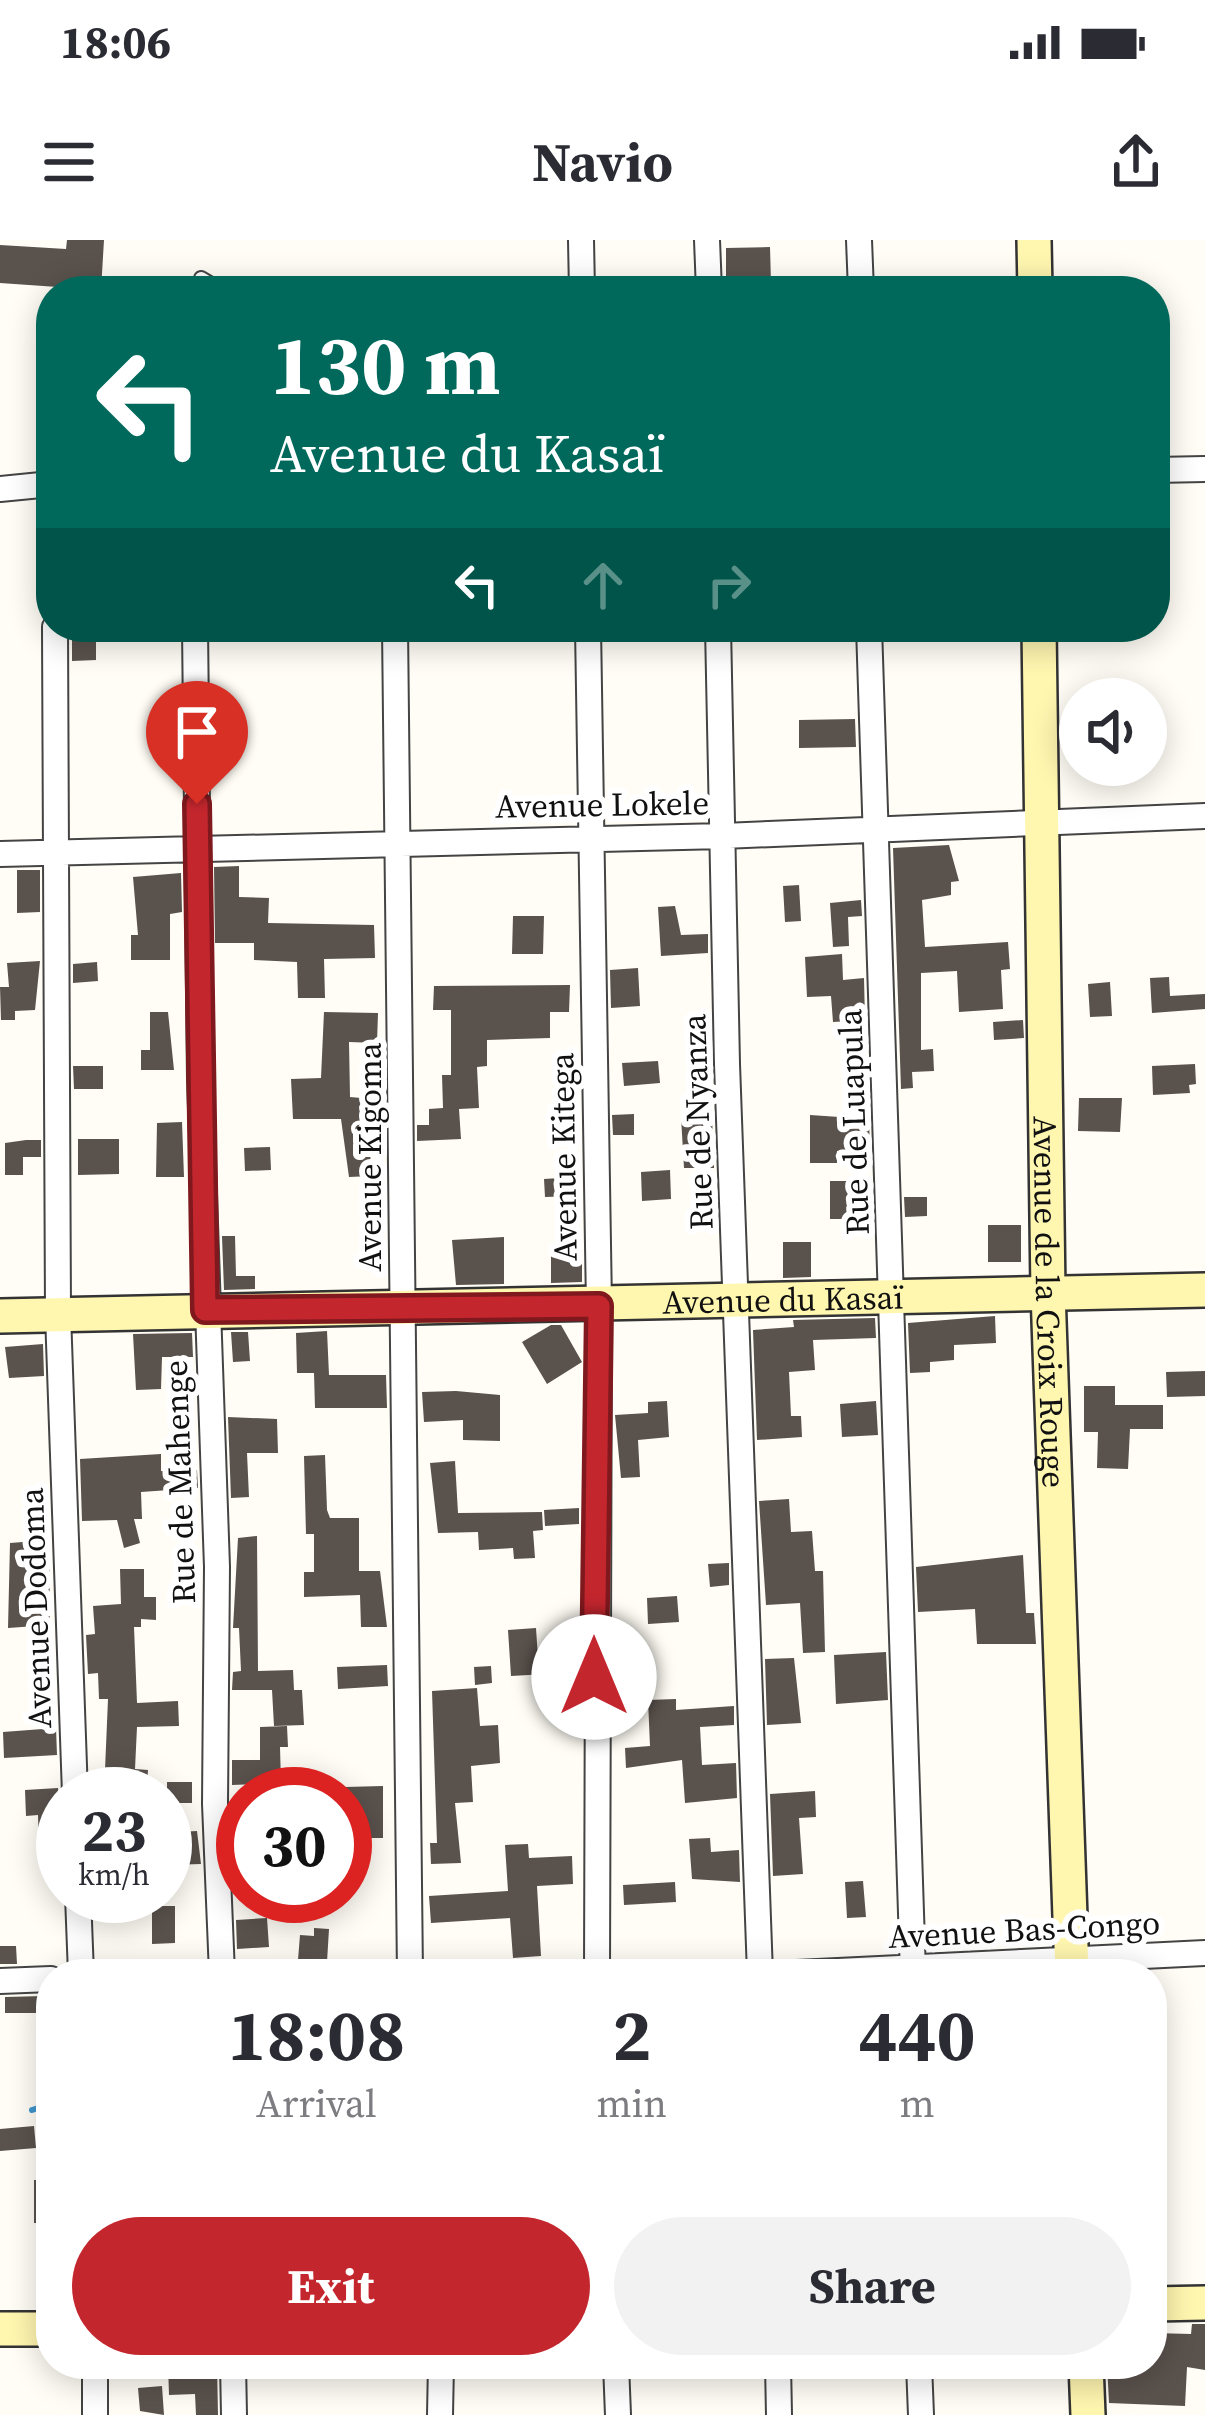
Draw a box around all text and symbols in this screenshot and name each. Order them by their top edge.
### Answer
text: 18:06 [60,11,171,73]
text: Navio [532,125,673,199]
icon: menu [36,129,102,195]
icon: share [1103,129,1169,195]
text: 130 m [270,307,501,422]
icon: left [72,324,228,480]
text: Avenue du Kasaï [270,416,664,490]
icon: left [444,552,510,618]
icon: ahead [570,552,636,618]
icon: right [696,552,762,618]
map controls [1059,678,1167,786]
button: sound [1059,678,1167,786]
pin [146,681,248,804]
icon: arrive [164,699,230,765]
street label: Avenue Lokele [495,780,709,829]
street label: Rue de Luapula [827,1008,880,1236]
street label: Rue de Nyanza [671,1013,724,1231]
street label: Avenue Kigoma [347,1042,392,1272]
street label: Avenue Kitega [539,1052,588,1262]
street label: Avenue de la Croix Rouge [1023,1115,1077,1489]
street label: Avenue du Kasaï [662,1274,905,1325]
street label: Rue de Mahenge [153,1359,206,1605]
street label: Avenue Dodoma [9,1487,62,1729]
position arrow [531,1614,657,1740]
speed limit sign: 30 [216,1767,372,1923]
text: 23 [81,1789,147,1871]
text: km/h [78,1854,150,1895]
street label: Avenue Bas-Congo [887,1900,1161,1959]
text: 18:08 [227,1985,405,2084]
text: 2 [612,1985,651,2084]
text: 440 [858,1985,976,2084]
text: Arrival [256,2077,377,2130]
text: min [597,2077,667,2130]
text: m [899,2077,935,2130]
button: Exit [72,2217,590,2355]
button: Share [614,2217,1131,2355]

